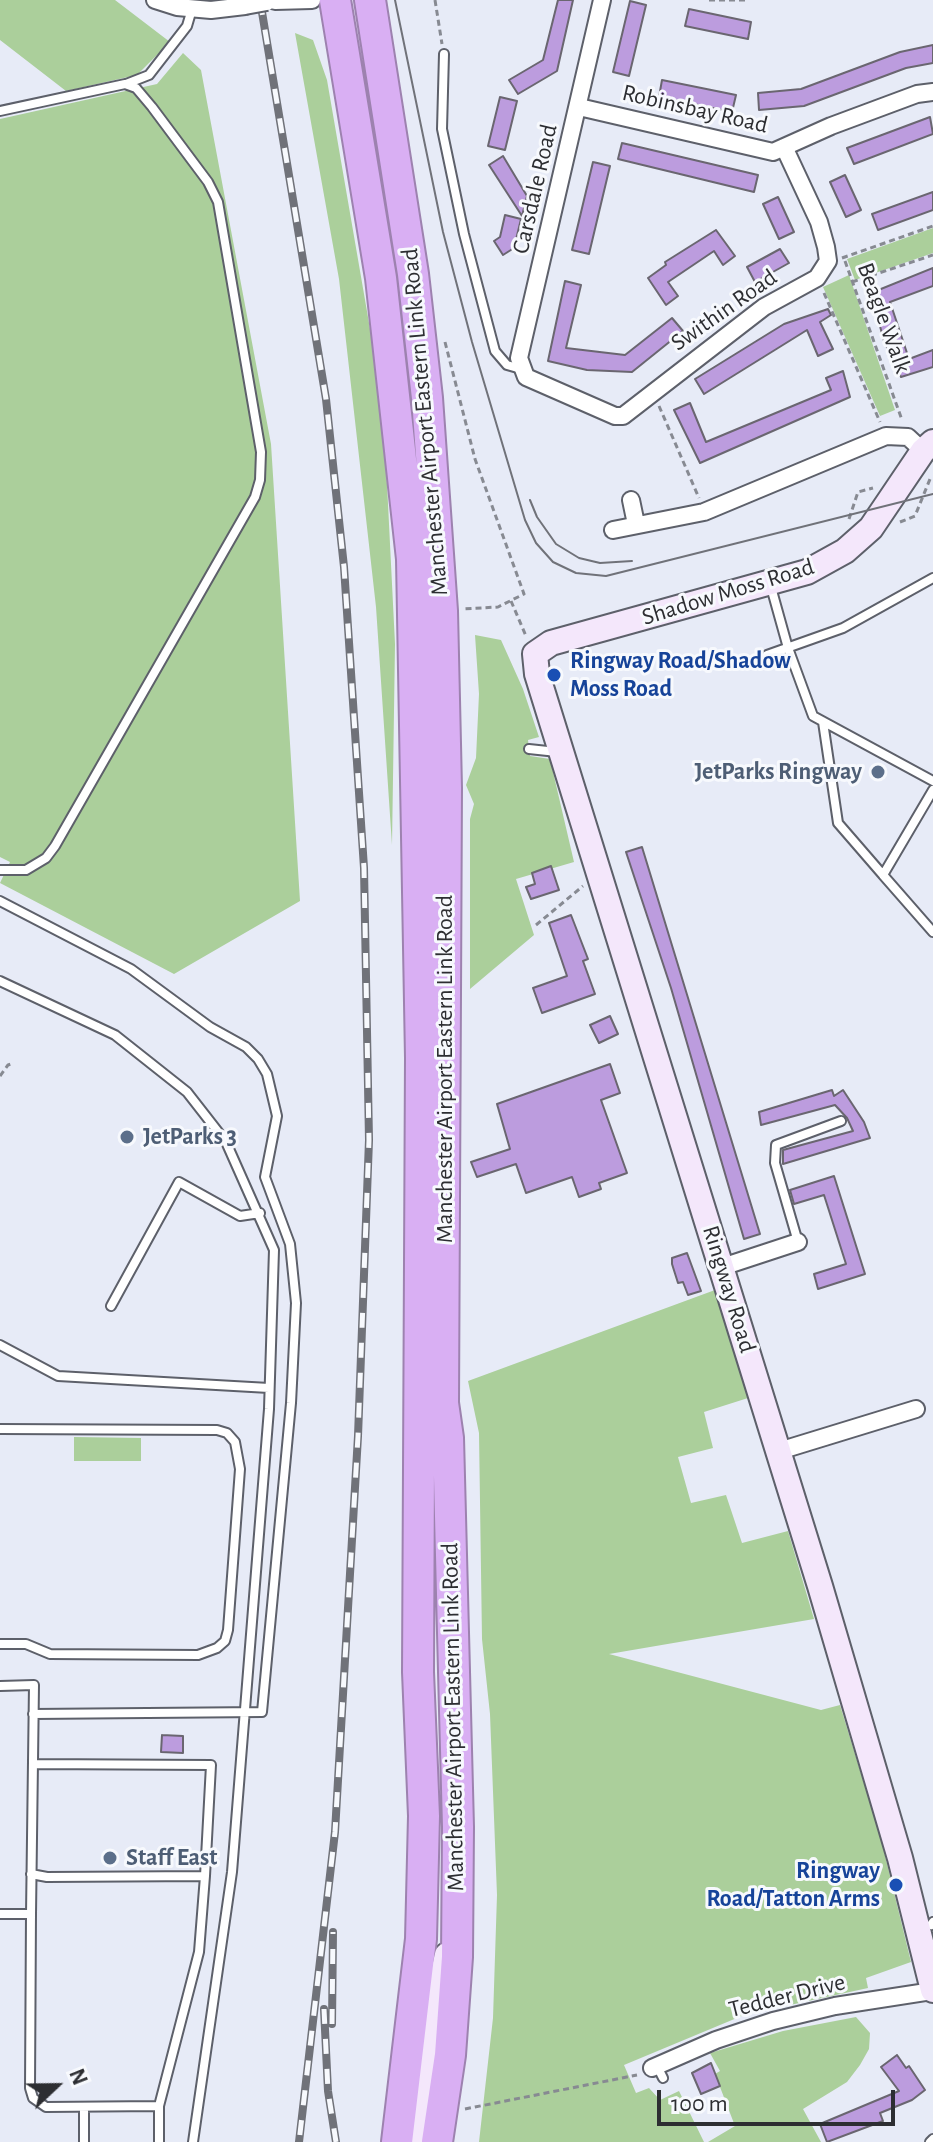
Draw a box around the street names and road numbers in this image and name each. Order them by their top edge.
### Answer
street label: Robinsbay Road [619,78,771,140]
street label: Carsdale Road [506,121,564,257]
street label: Manchester Airport Eastern Link Road [395,247,455,597]
street label: Beagle Walk [851,259,917,377]
street label: Swithin Road [665,263,783,357]
street label: Shadow Moss Road [639,552,817,632]
street label: Manchester Airport Eastern Link Road [431,895,459,1243]
street label: Ringway Road [696,1222,762,1356]
street label: Manchester Airport Eastern Link Road [436,1542,470,1892]
street label: Tedder Drive [726,1968,848,2024]

